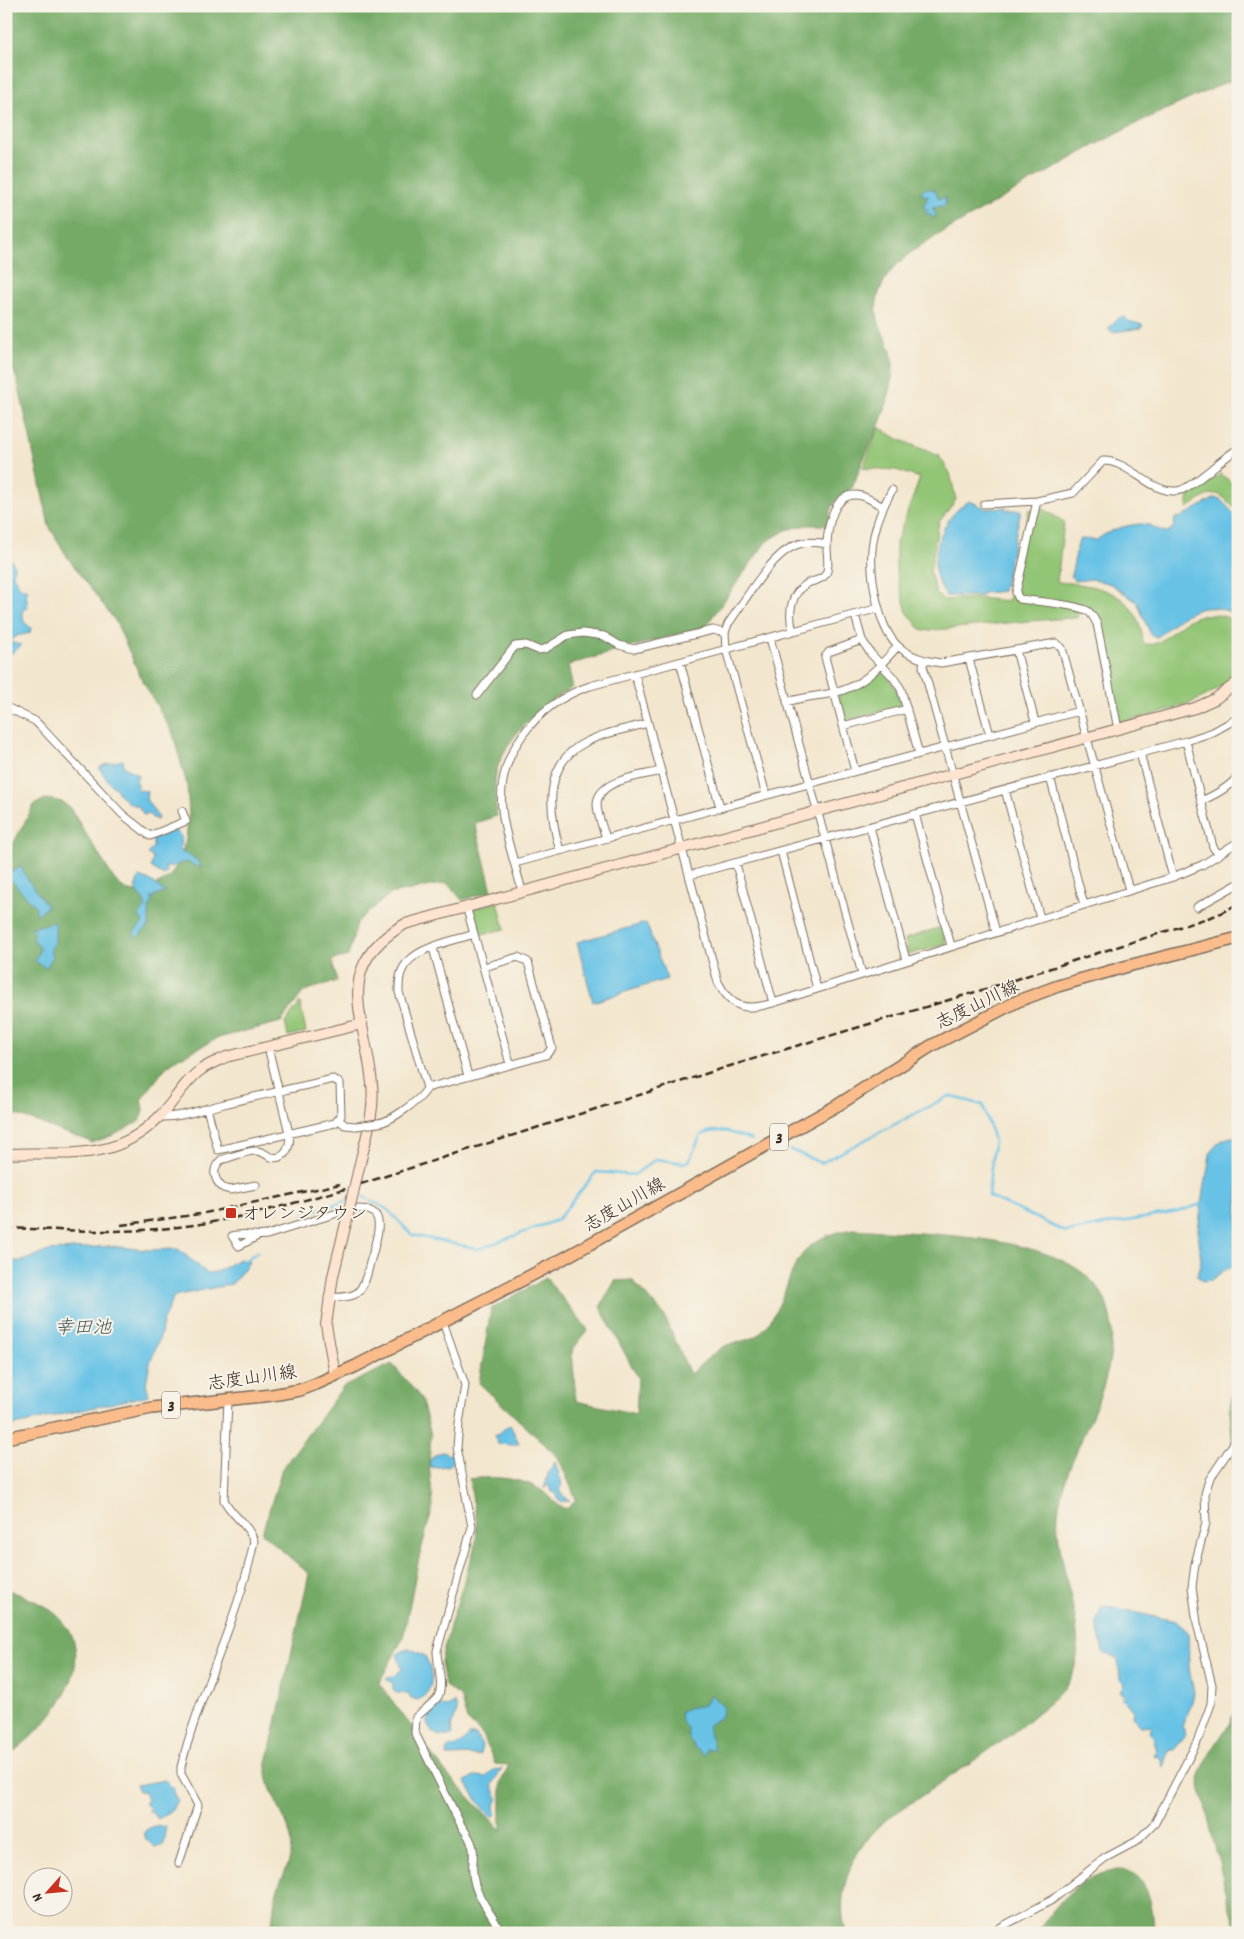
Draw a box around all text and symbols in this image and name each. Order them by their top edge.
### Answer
street label: 志度山川線 [932,975,1024,1037]
road number: 3 [770,1124,788,1150]
street label: 志度山川線 [580,1173,670,1239]
place label: オレンジタウン [242,1203,367,1228]
marker: オレンジタウン [224,1206,238,1220]
water label: 幸田池 [54,1316,112,1343]
street label: 志度山川線 [206,1361,299,1398]
road number: 3 [162,1392,180,1418]
north arrow [22,1866,72,1916]
text: N [28,1889,49,1905]

